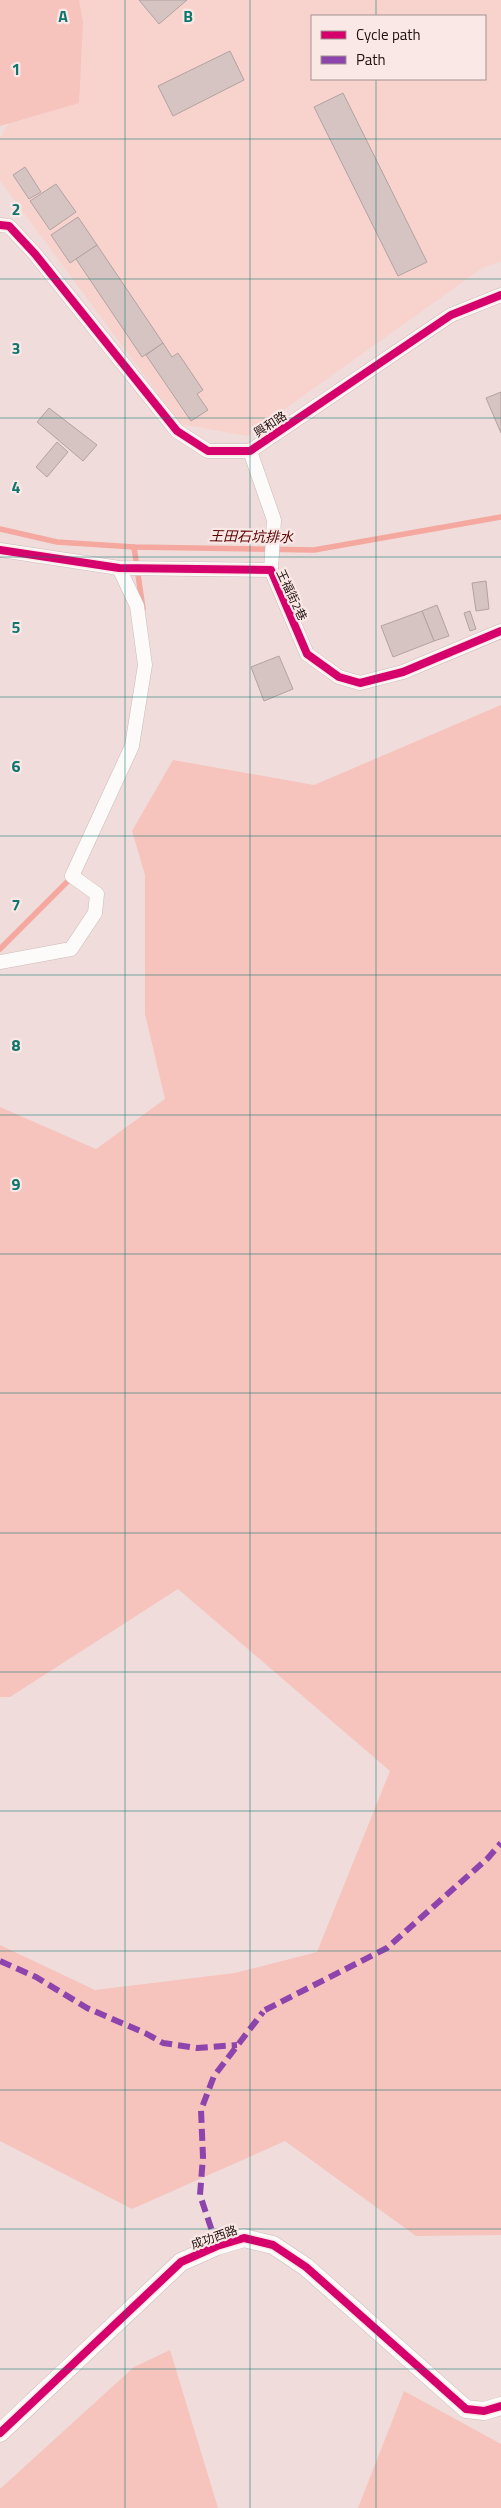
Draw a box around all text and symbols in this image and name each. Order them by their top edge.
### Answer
text: A [58,4,68,28]
text: B [183,4,193,28]
legend [311,15,486,80]
text: Cycle path [356,23,421,46]
text: Path [356,48,386,71]
text: 1 [12,57,20,81]
text: 2 [12,197,20,221]
text: 3 [12,336,20,360]
street label: 興和路 [250,406,290,442]
text: 4 [12,475,21,499]
water label: 王田石坑排水 [209,525,294,547]
street label: 王福街2巷 [272,566,312,624]
text: 5 [12,615,21,639]
text: 6 [12,754,21,778]
text: 7 [12,893,20,917]
text: 8 [12,1033,21,1057]
text: 9 [12,1172,21,1196]
street label: 成功西路 [188,2220,240,2254]

